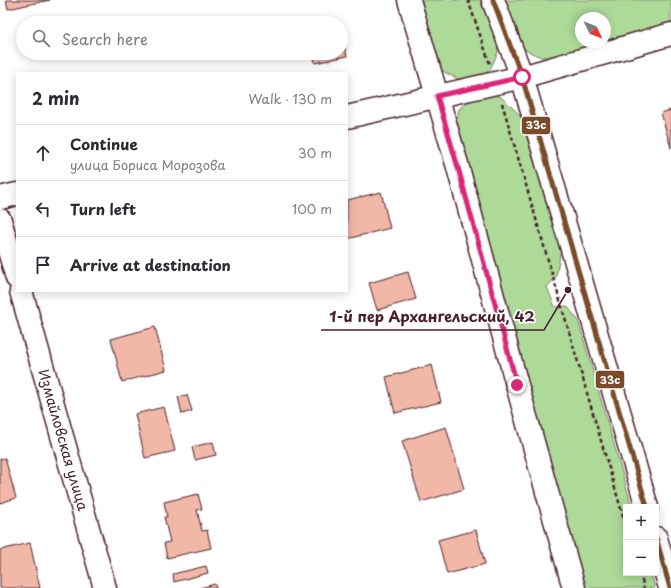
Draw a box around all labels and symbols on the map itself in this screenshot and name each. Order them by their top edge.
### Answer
north arrow [575,12,611,48]
route start [513,68,531,86]
line badge: 33с [521,116,551,135]
text: 33с [526,116,546,133]
callout: 1-й пер Архангельский, 42 [321,303,544,330]
text: 1-й пер Архангельский, 42 [329,304,535,327]
street label: Измайловская улица [33,367,94,513]
line badge: 33с [595,370,625,389]
text: 33с [600,371,620,388]
route end [508,376,526,394]

